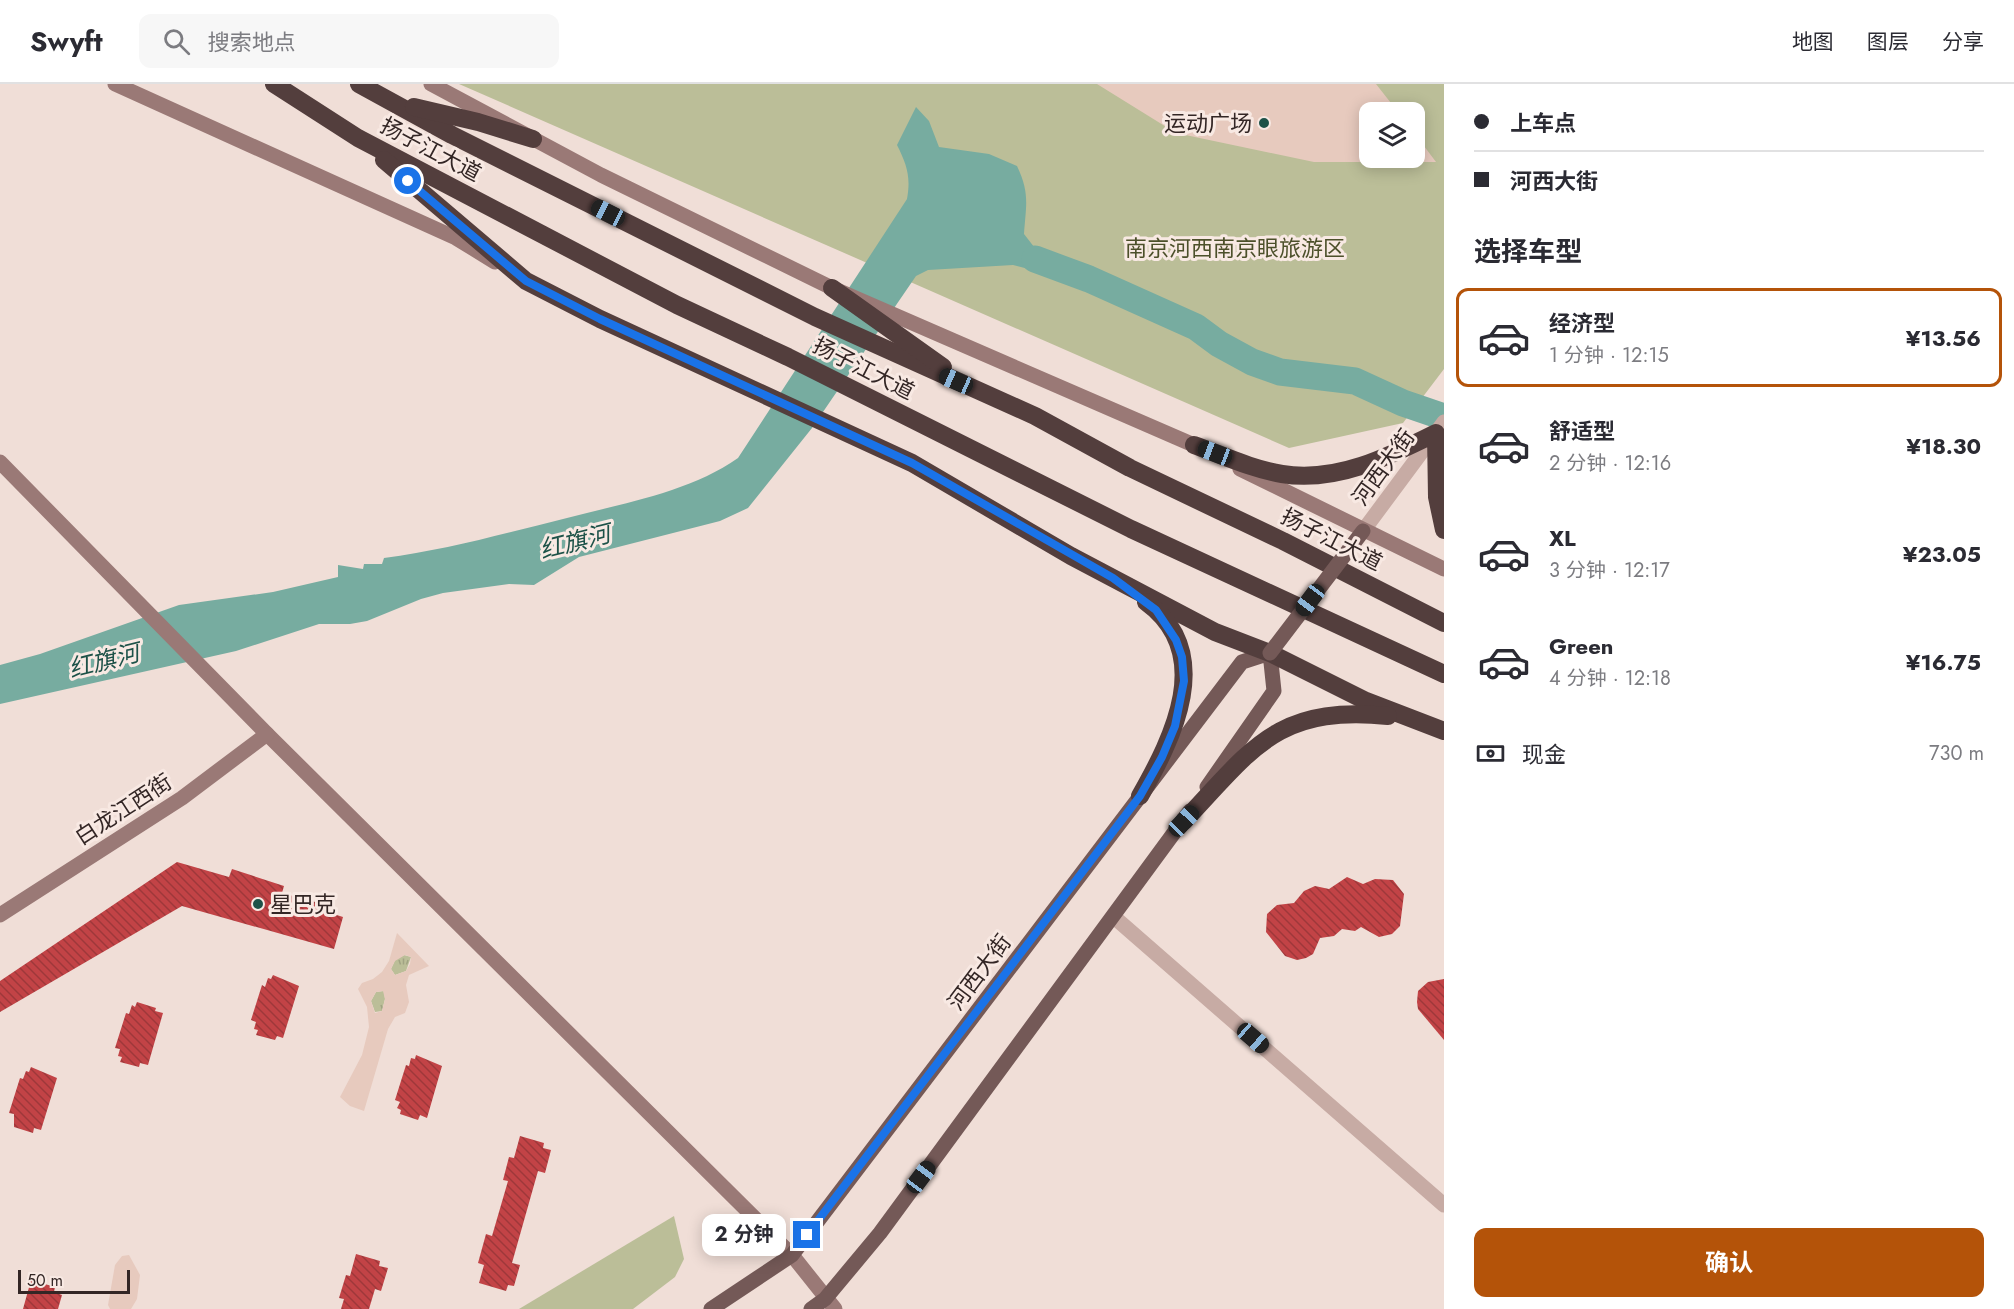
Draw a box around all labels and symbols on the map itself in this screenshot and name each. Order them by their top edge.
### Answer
place label: 运动广场 [1164,107,1252,139]
street label: 扬子江大道 [375,109,487,189]
marker: 运动广场 [1257,116,1271,130]
route start [394,167,421,194]
car [588,197,628,229]
park label: 南京河西南京眼旅游区 [1125,232,1345,264]
street label: 扬子江大道 [808,329,920,407]
car [936,365,976,397]
street label: 河西大街 [1344,422,1422,512]
car [1195,438,1235,468]
street label: 扬子江大道 [1276,500,1388,578]
water label: 红旗河 [536,515,618,567]
car [1292,580,1328,620]
water label: 红旗河 [65,634,147,686]
street label: 白龙江西街 [68,766,178,852]
car [1165,802,1203,840]
place label: 星巴克 [270,888,336,920]
marker: 星巴克 [251,897,265,911]
street label: 河西大街 [940,927,1018,1017]
car [1234,1019,1272,1057]
car [903,1157,939,1197]
callout: 2 分钟 [702,1214,786,1256]
route end [793,1221,820,1248]
scale bar [18,1267,130,1294]

